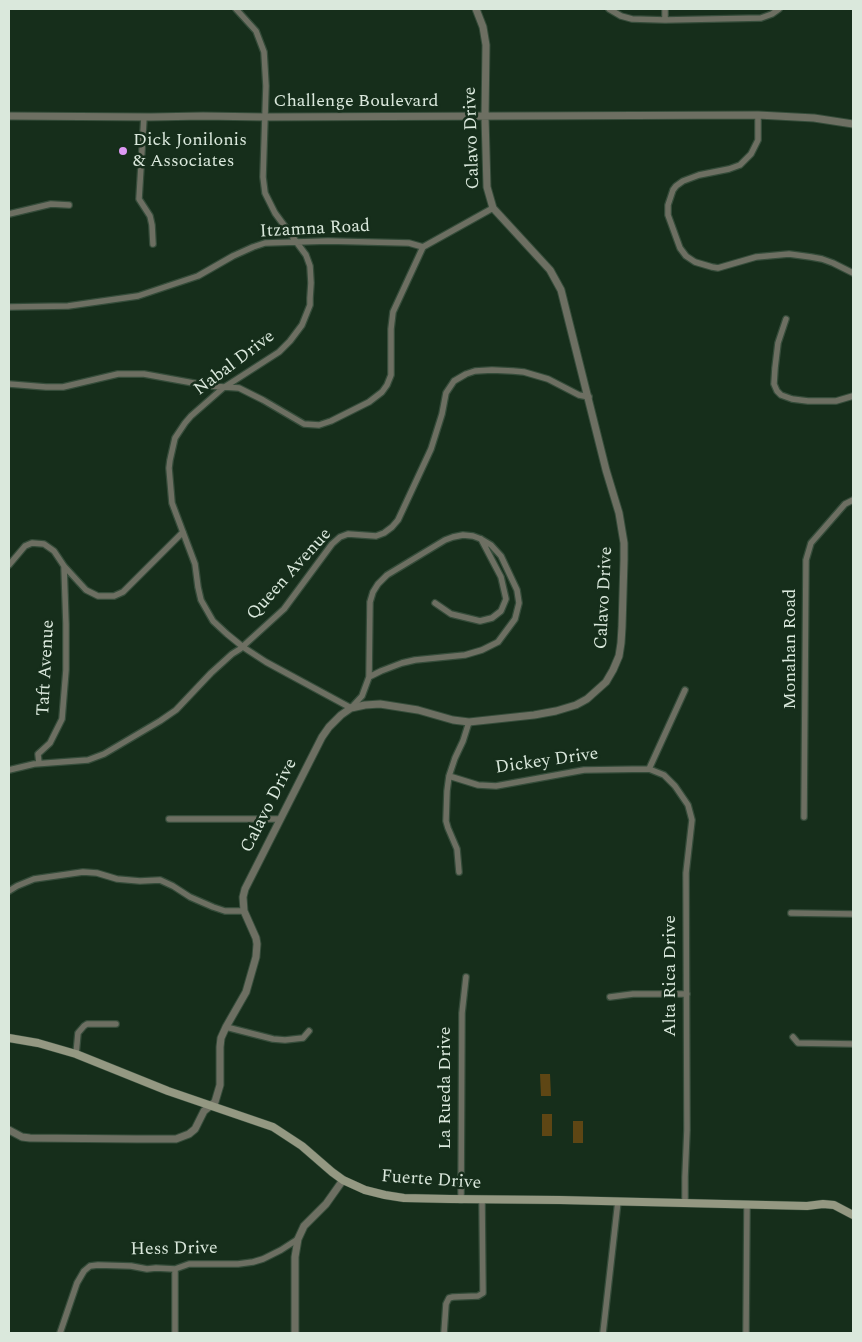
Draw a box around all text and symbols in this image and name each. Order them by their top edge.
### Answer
street label: Calavo Drive [460,86,486,190]
street label: Challenge Boulevard [273,91,439,113]
place label: Dick Jonilonis & Associates [133,130,247,172]
marker: Dick Jonilonis & Associates [117,145,129,157]
street label: Itzamna Road [259,216,371,244]
street label: Nabal Drive [190,327,280,401]
street label: Queen Avenue [243,525,337,625]
street label: Calavo Drive [592,546,618,650]
street label: Monahan Road [780,589,802,709]
street label: Taft Avenue [34,619,60,717]
street label: Dickey Drive [494,744,600,780]
street label: Calavo Drive [237,755,303,857]
street label: Alta Rica Drive [660,915,682,1037]
street label: La Rueda Drive [435,1027,457,1149]
street label: Fuerte Drive [380,1167,482,1195]
street label: Hess Drive [130,1238,218,1262]

